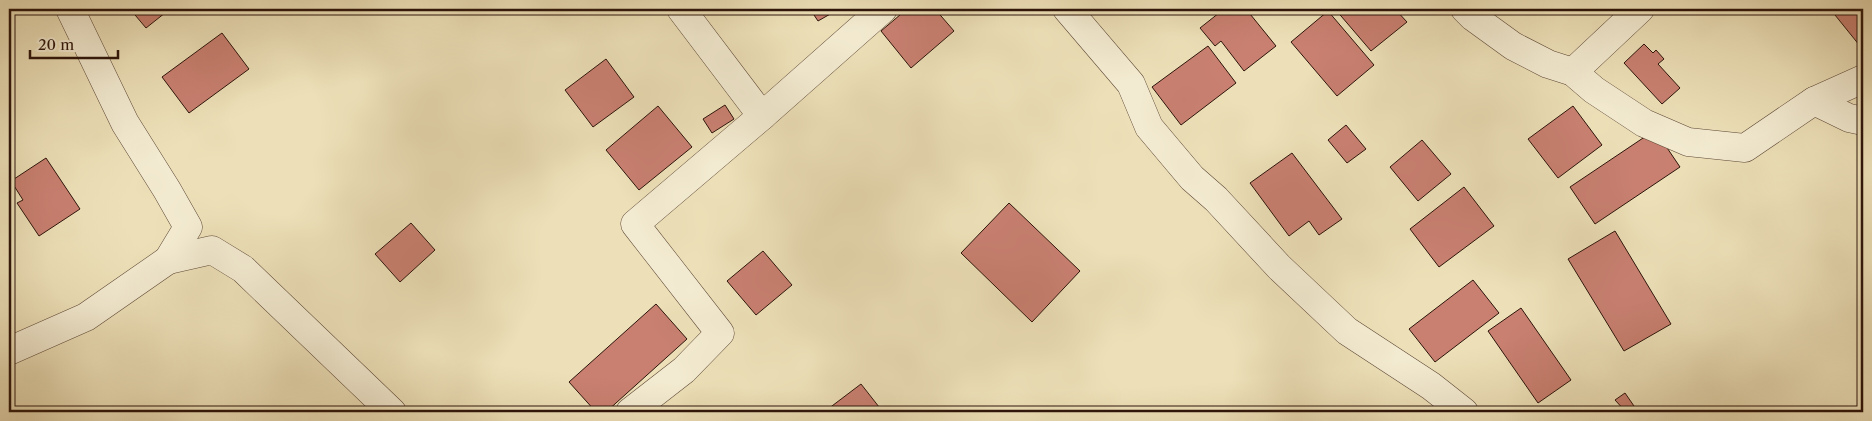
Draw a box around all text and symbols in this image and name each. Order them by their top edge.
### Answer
scale bar [30,28,118,60]
text: 20 m [38,35,74,54]

